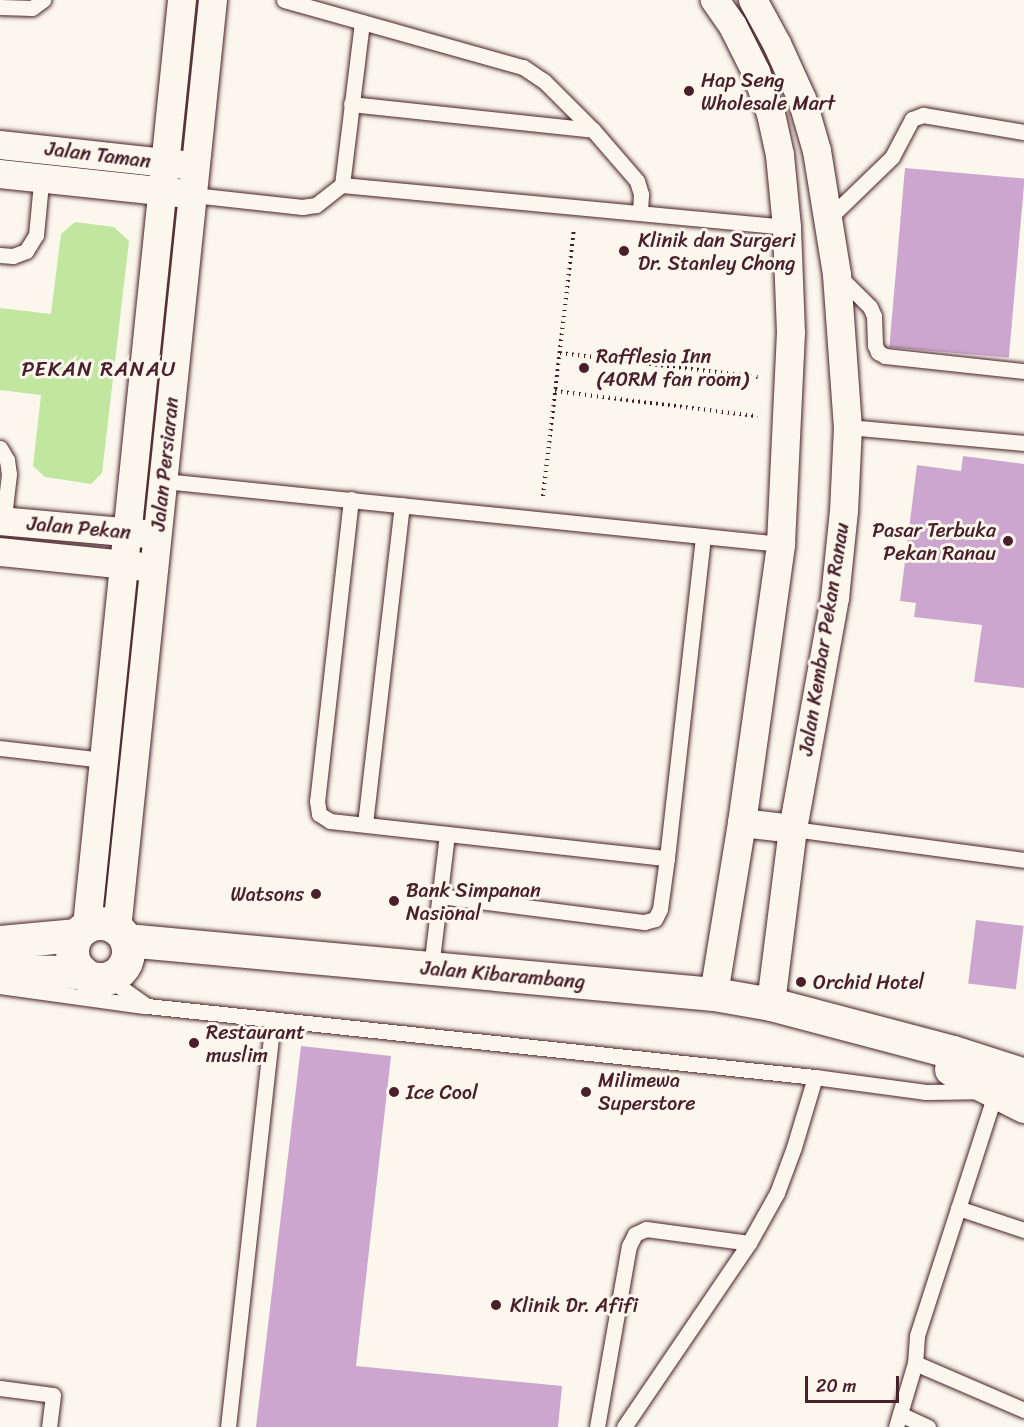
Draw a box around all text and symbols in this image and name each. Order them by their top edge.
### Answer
place label: Hap Seng Wholesale Mart [701,68,836,115]
marker: Hap Seng Wholesale Mart [682,84,696,98]
street label: Jalan Taman [44,137,152,173]
place label: Klinik dan Surgeri Dr. Stanley Chong [638,228,796,275]
marker: Klinik dan Surgeri Dr. Stanley Chong [615,242,633,260]
place label: Rafflesia Inn (40RM fan room) [596,344,748,391]
district label: PEKAN RANAU [22,356,176,382]
marker: Rafflesia Inn (40RM fan room) [577,361,591,375]
street label: Jalan Persiaran [146,395,184,533]
street label: Jalan Pekan [26,511,132,545]
place label: Pasar Terbuka Pekan Ranau [871,518,996,565]
street label: Jalan Kembar Pekan Ranau [794,521,854,757]
marker: Pasar Terbuka Pekan Ranau [1001,534,1015,548]
place label: Bank Simpanan Nasional [406,878,541,925]
place label: Watsons [230,882,304,906]
marker: Watsons [309,887,323,901]
marker: Bank Simpanan Nasional [387,894,401,908]
street label: Jalan Kibarambang [420,956,586,994]
place label: Orchid Hotel [813,970,925,994]
marker: Orchid Hotel [794,975,808,989]
place label: Restaurant muslim [206,1020,305,1067]
marker: Restaurant muslim [187,1036,201,1050]
place label: Milimewa Superstore [598,1068,696,1115]
place label: Ice Cool [406,1080,478,1104]
marker: Ice Cool [387,1085,401,1099]
marker: Milimewa Superstore [579,1085,593,1099]
place label: Klinik Dr. Afifi [510,1293,638,1317]
marker: Klinik Dr. Afifi [487,1296,505,1314]
scale bar [808,1364,902,1402]
text: 20 m [816,1370,856,1402]

